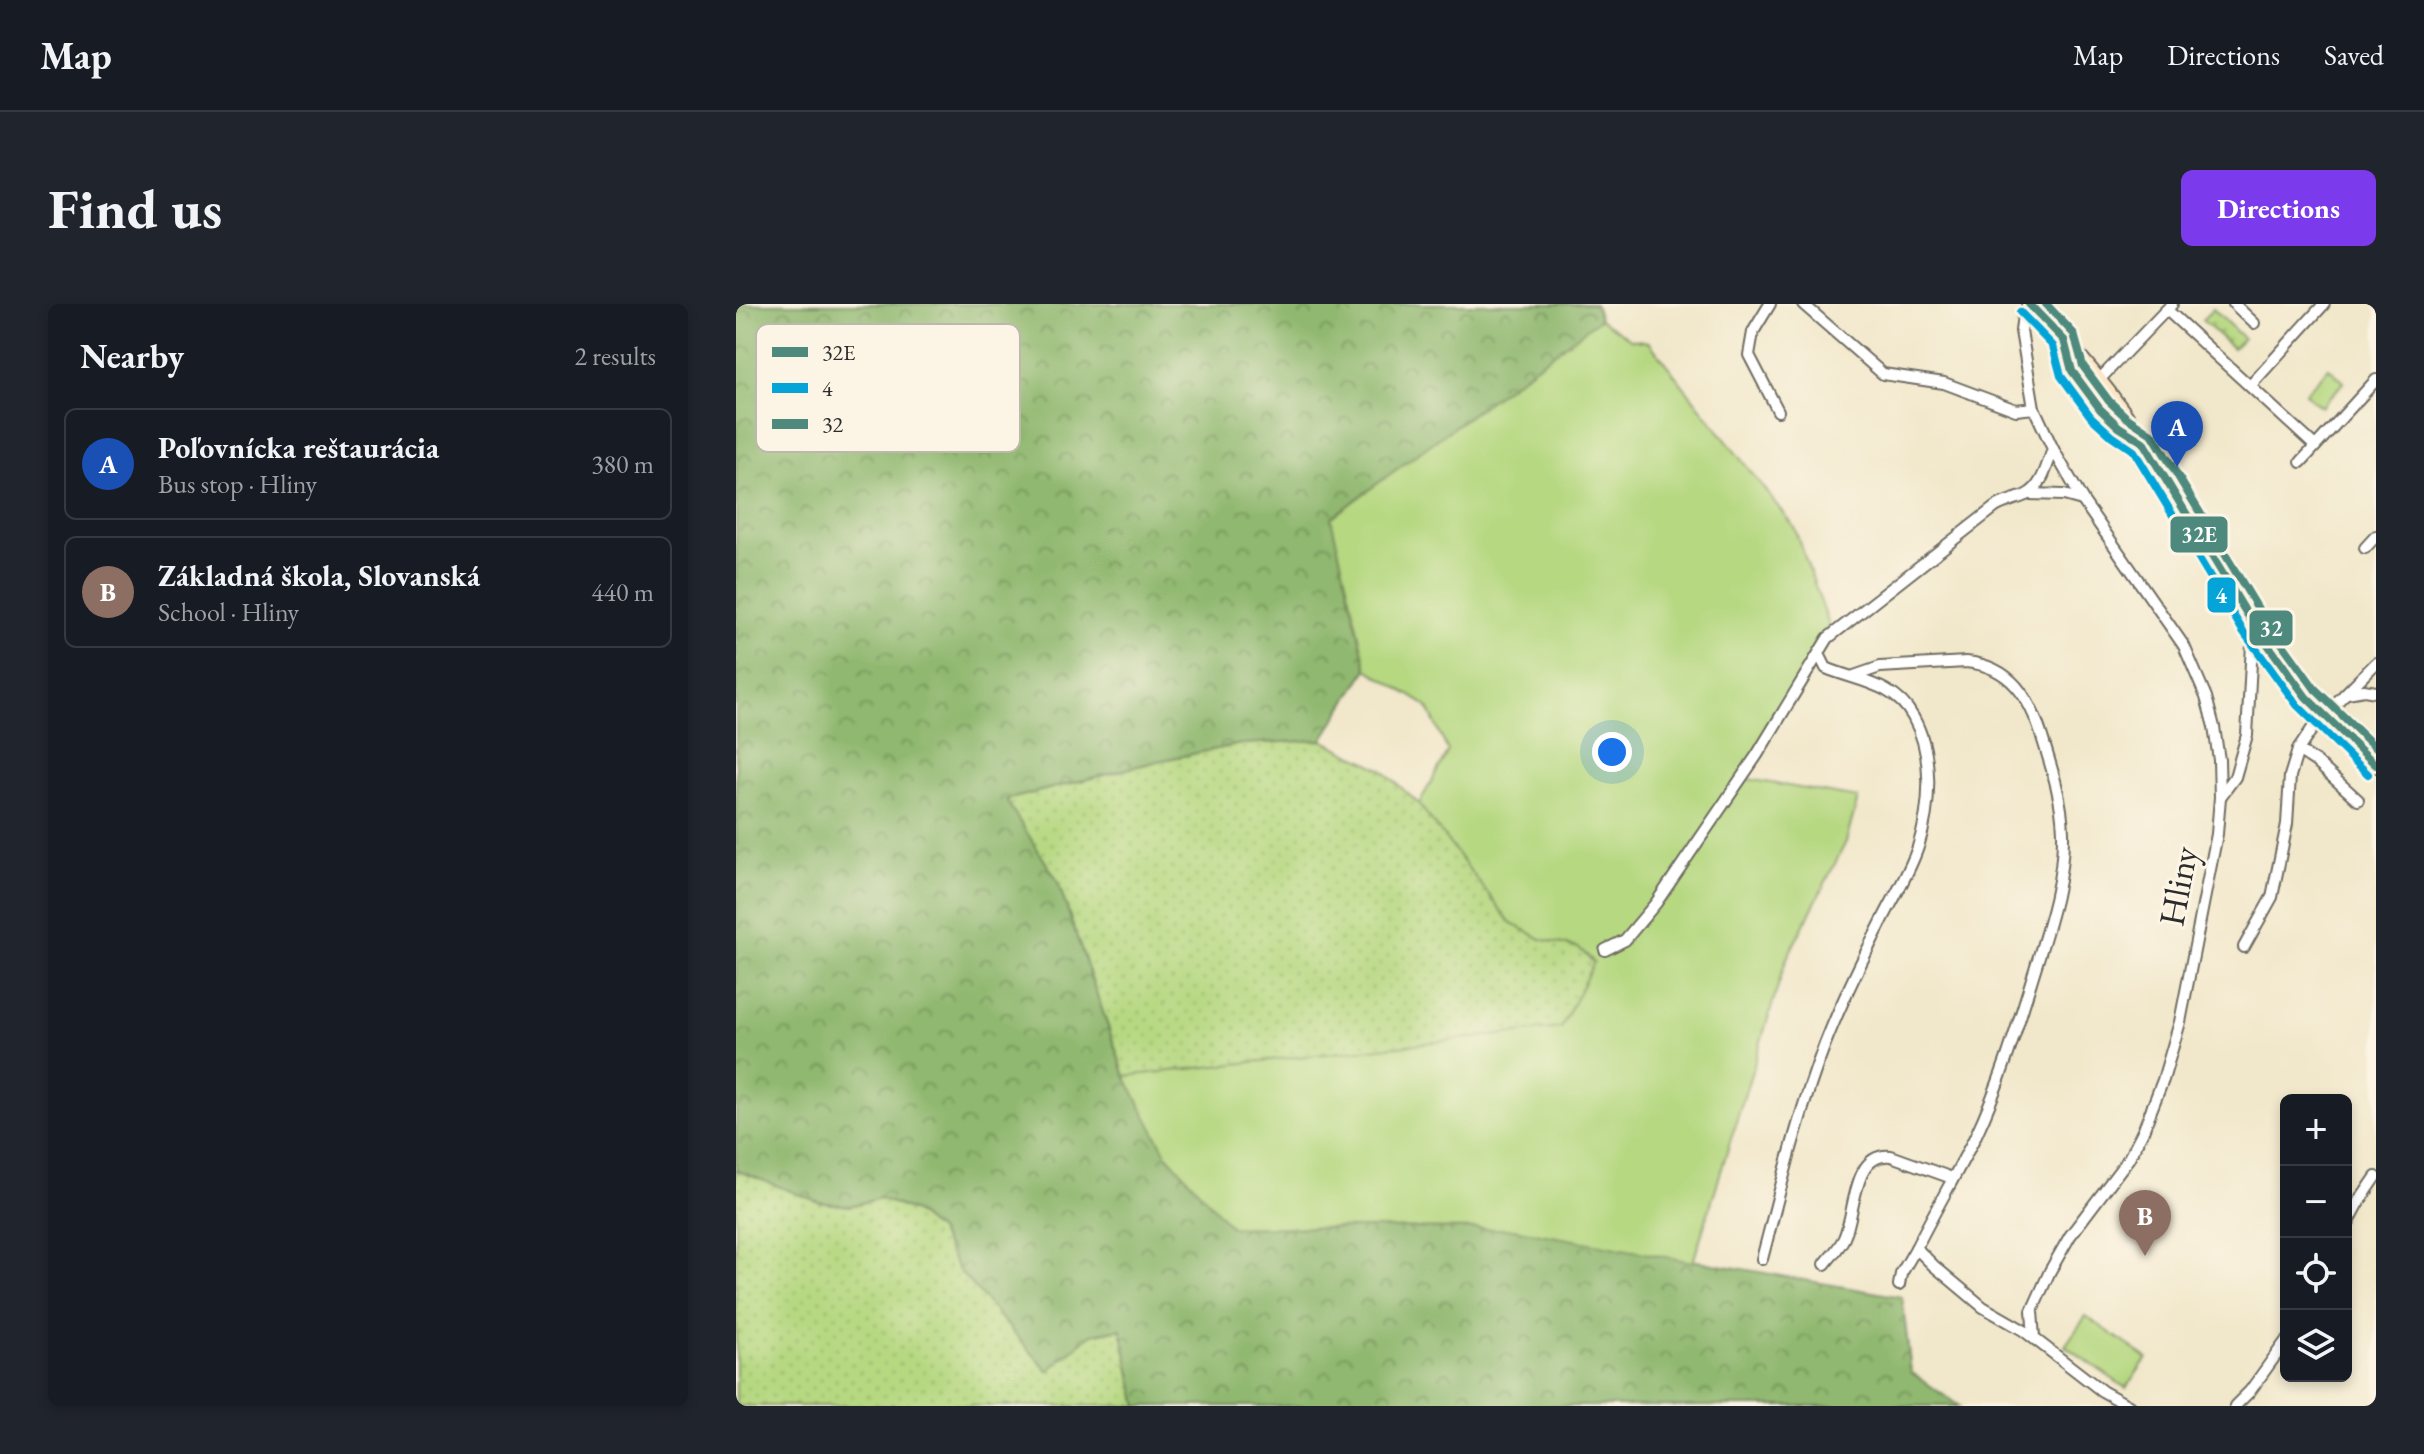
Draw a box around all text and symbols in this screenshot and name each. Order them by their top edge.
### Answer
text: Map [40,31,112,80]
text: Map [2073,37,2123,73]
text: Directions [2167,37,2280,73]
text: Saved [2324,37,2384,73]
button: Directions [2181,170,2376,246]
text: Find us [48,172,222,245]
legend [756,324,1020,452]
text: Nearby [80,334,184,378]
text: 32E [822,338,856,367]
text: 2 results [575,339,656,373]
text: 4 [822,374,833,403]
pin: A [2151,401,2203,467]
text: 32 [822,410,844,439]
text: Poľovnícka reštaurácia [158,428,439,467]
text: A [99,447,117,481]
text: 380 m [591,447,654,481]
text: Bus stop · Hliny [158,467,317,501]
line badge: 32E [2169,515,2229,554]
text: 32E [2181,520,2217,549]
text: Základná škola, Slovanská [158,556,480,595]
text: B [100,575,116,609]
text: 440 m [591,575,654,609]
line badge: 4 [2206,576,2237,614]
text: 4 [2215,581,2227,610]
text: School · Hliny [158,595,299,629]
line badge: 32 [2248,609,2294,647]
text: 32 [2259,614,2283,643]
your location [1592,732,1632,772]
street label: Hliny [2147,842,2209,930]
map controls [2280,1094,2352,1382]
button: + [2280,1094,2352,1166]
button: − [2280,1166,2352,1238]
pin: B [2119,1190,2171,1256]
button: locate [2280,1238,2352,1310]
button: layers [2280,1310,2352,1382]

